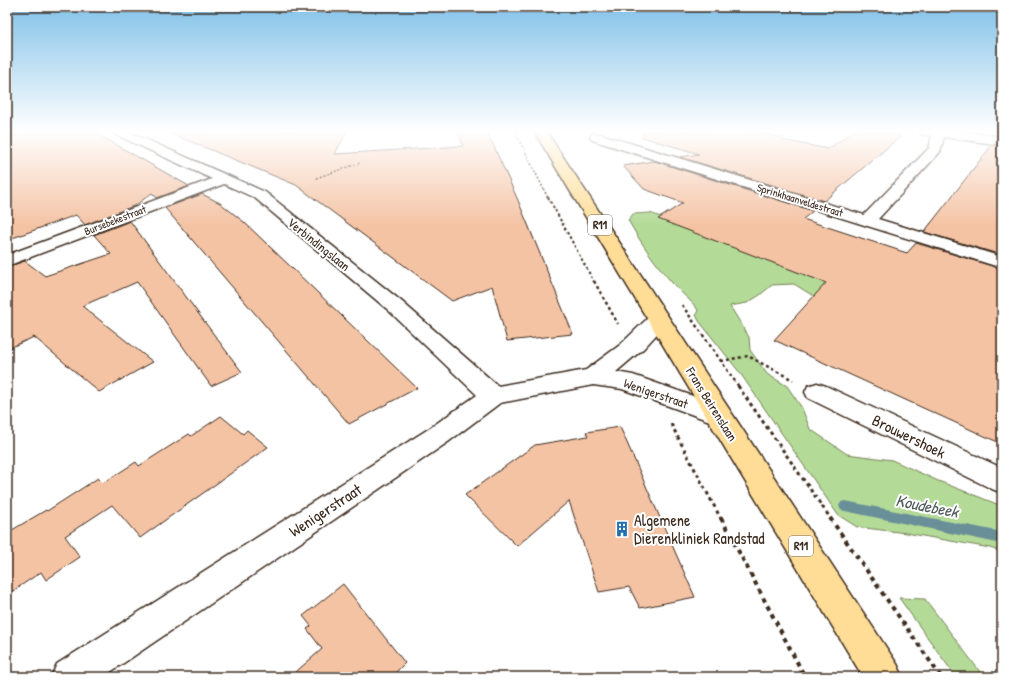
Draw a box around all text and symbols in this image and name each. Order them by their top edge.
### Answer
street label: Sprinkhaanveldestraat [755,180,845,220]
street label: Bursebekestraat [82,202,148,238]
street label: Verbindingslaan [284,213,354,275]
road number: R11 [588,215,612,235]
street label: Frans Beirenslaan [682,363,742,445]
street label: Wenigerstraat [621,374,691,413]
street label: Brouwershoek [868,409,950,463]
street label: Wenigerstraat [284,478,366,542]
water label: Koudebeek [894,488,962,523]
place label: Algemene Dierenkliniek Randstad [634,509,764,549]
building icon: Algemene Dierenkliniek Randstad [613,520,631,538]
road number: R11 [789,536,813,556]

